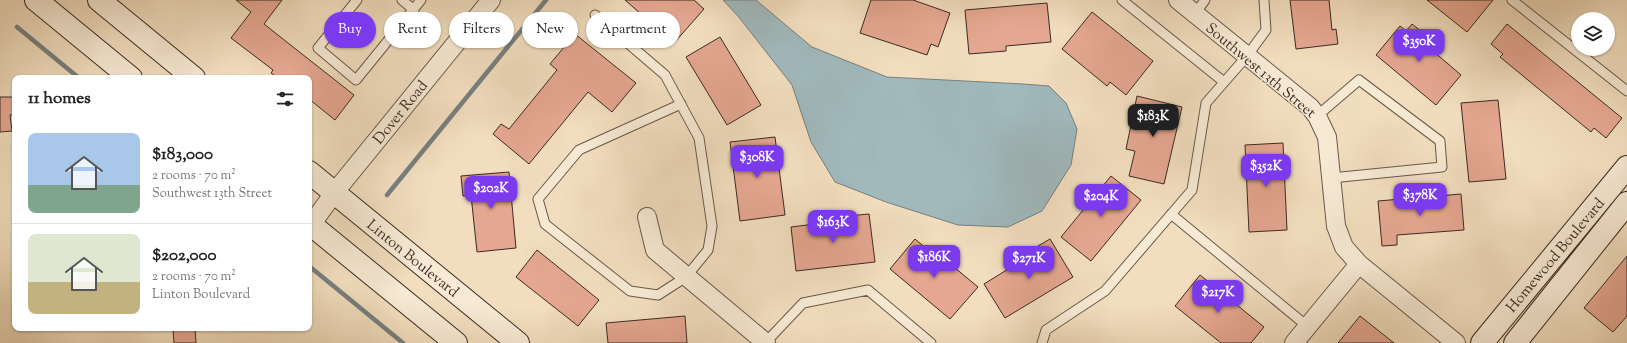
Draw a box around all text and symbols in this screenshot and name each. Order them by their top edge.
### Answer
chip: Buy [324,12,376,48]
chip: Rent [384,12,441,48]
chip: Filters [449,12,514,48]
chip: New [522,12,578,48]
chip: Apartment [586,12,680,48]
map controls [1571,12,1615,56]
button: layers [1571,12,1615,56]
street label: Southwest 13th Street [1200,19,1320,124]
pin: $350K [1391,29,1447,63]
text: $350K [1403,33,1435,51]
street label: Dover Road [369,76,434,149]
text: 11 homes [28,87,91,111]
icon: filters [274,88,296,110]
pin: $183K [1125,104,1181,138]
text: $183K [1137,108,1169,126]
text: $183,000 [152,143,213,167]
pin: $308K [729,145,785,179]
icon: home [60,149,108,197]
text: $308K [740,149,774,167]
pin: $352K [1238,154,1294,188]
text: $352K [1250,158,1282,176]
text: 2 rooms · 70 m² [152,167,236,185]
pin: $202K [463,176,519,210]
text: $202K [473,180,509,198]
pin: $378K [1392,183,1448,217]
pin: $204K [1073,184,1129,218]
text: Southwest 13th Street [152,185,272,203]
text: $378K [1403,187,1437,205]
text: $204K [1083,188,1119,206]
street label: Homewood Boulevard [1502,194,1611,318]
pin: $163K [805,210,861,244]
text: $163K [817,214,849,232]
street label: Linton Boulevard [361,215,463,303]
text: $202,000 [152,244,217,268]
pin: $186K [906,245,962,279]
pin: $271K [1001,246,1057,280]
text: $186K [917,249,951,267]
icon: home [60,250,108,298]
text: $271K [1012,250,1046,268]
text: 2 rooms · 70 m² [152,268,236,286]
pin: $217K [1190,280,1246,314]
text: $217K [1201,284,1235,302]
text: Linton Boulevard [152,286,250,304]

